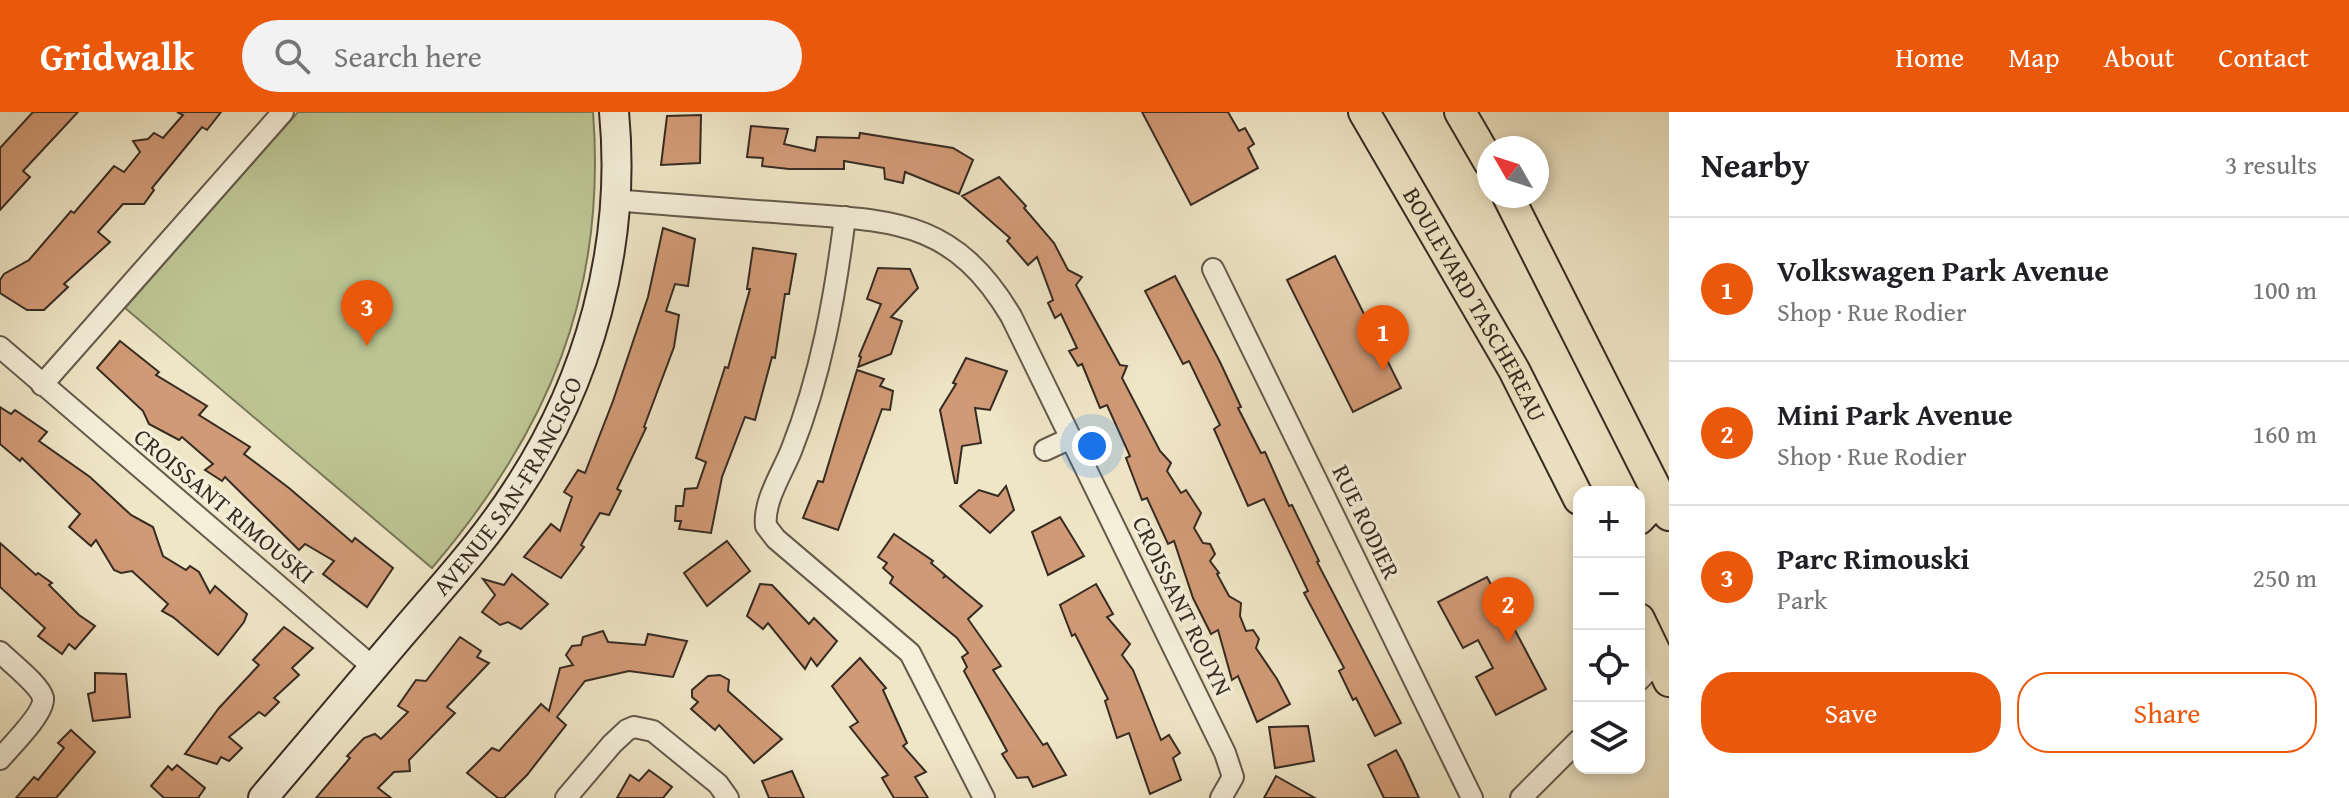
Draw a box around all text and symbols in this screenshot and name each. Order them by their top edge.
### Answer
search box [242,20,802,92]
text: Gridwalk [40,28,194,84]
icon: search [270,34,314,78]
text: Search here [334,34,482,78]
text: Home [1895,36,1964,77]
text: Map [2008,36,2060,77]
text: About [2104,36,2174,77]
text: Contact [2218,36,2309,77]
north arrow [1477,136,1549,208]
text: Nearby [1701,140,1810,189]
text: 3 results [2225,145,2317,184]
street label: BOULEVARD TASCHEREAU [1394,181,1555,428]
text: Volkswagen Park Avenue [1777,248,2109,292]
text: 1 [1720,270,1734,309]
text: 100 m [2252,270,2317,309]
pin: 3 [341,280,393,346]
text: Shop · Rue Rodier [1777,292,1967,331]
pin: 1 [1357,305,1409,371]
street label: AVENUE SAN-FRANCISCO [424,371,591,603]
text: Mini Park Avenue [1777,392,2013,436]
text: 2 [1720,414,1734,453]
text: 160 m [2252,414,2317,453]
street label: CROISSANT RIMOUSKI [127,420,322,592]
your location [1072,426,1112,466]
text: Shop · Rue Rodier [1777,436,1967,475]
street label: RUE RODIER [1324,459,1409,585]
map controls [1573,486,1645,774]
button: + [1573,486,1645,558]
street label: CROISSANT ROUYN [1124,510,1241,702]
text: Parc Rimouski [1777,536,1970,580]
button: − [1573,558,1645,630]
text: 3 [1720,558,1734,597]
text: 250 m [2252,558,2317,597]
pin: 2 [1482,577,1534,643]
text: Park [1777,580,1827,619]
button: locate [1573,630,1645,702]
button: Save [1701,672,2001,753]
button: Share [2017,672,2317,753]
button: layers [1573,702,1645,774]

